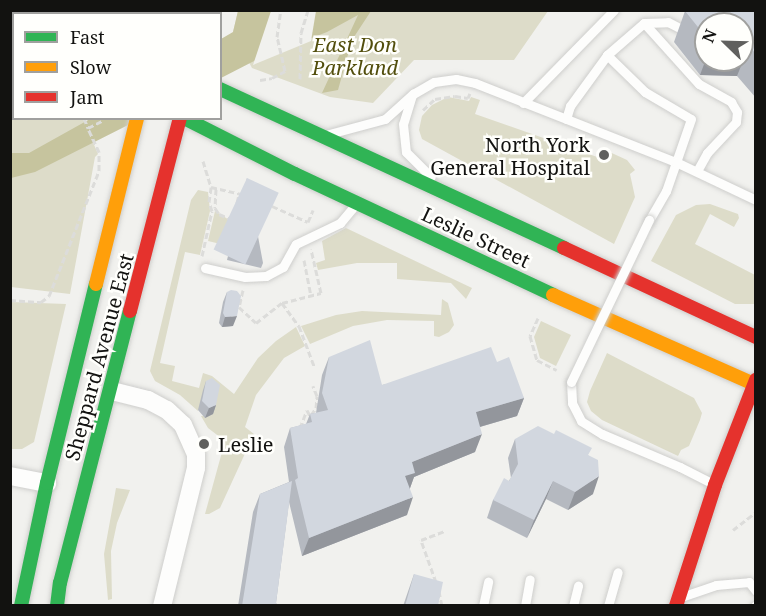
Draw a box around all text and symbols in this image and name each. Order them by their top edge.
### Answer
legend [12,12,222,120]
north arrow [694,12,754,72]
text: Fast [70,25,105,49]
text: N [697,26,722,46]
park label: East Don Parkland [312,32,398,79]
text: Slow [70,55,111,79]
text: Jam [70,85,104,109]
place label: North York General Hospital [430,132,590,179]
marker: North York General Hospital [595,146,613,164]
street label: Leslie Street [418,202,534,272]
street label: Sheppard Avenue East [60,251,138,463]
place label: Leslie [218,432,273,456]
marker: Leslie [195,435,213,453]

